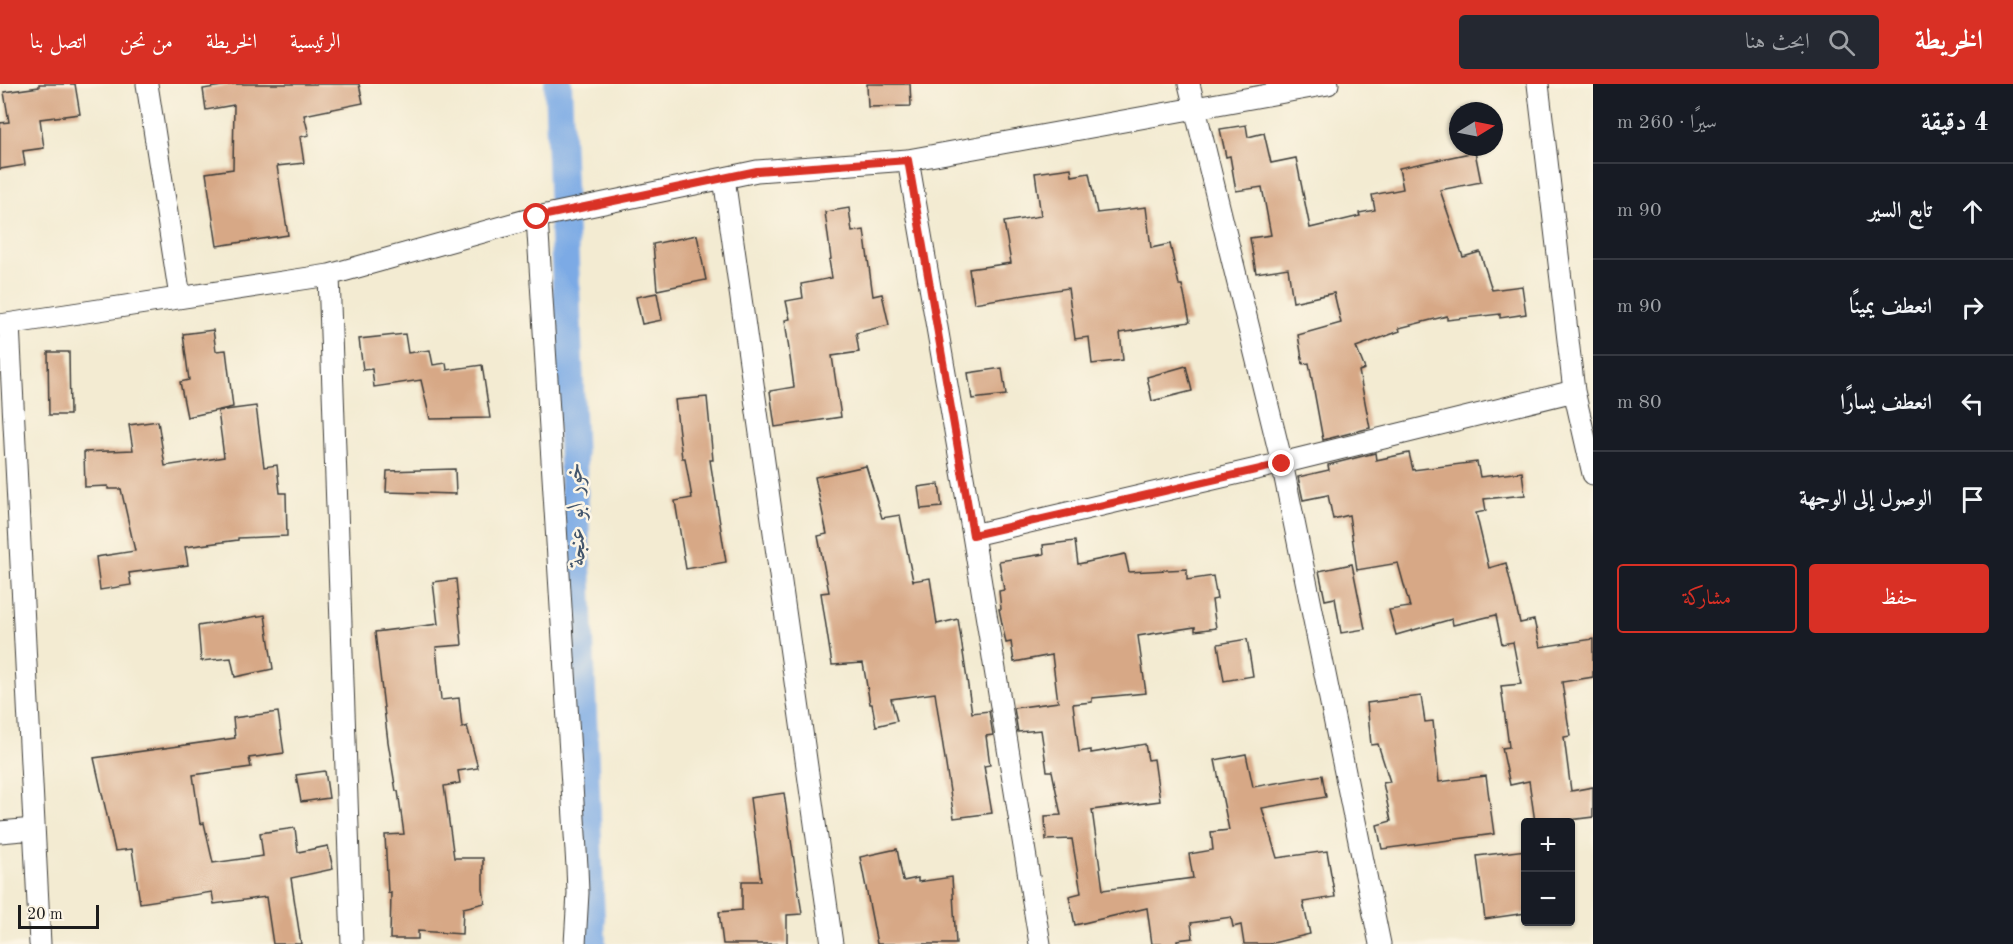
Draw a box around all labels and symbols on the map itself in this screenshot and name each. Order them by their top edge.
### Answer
north arrow [1449,102,1503,156]
route start [523,203,549,229]
route end [1268,450,1294,476]
water label: خور ابو عنجة [563,461,592,568]
scale bar [18,902,99,930]

